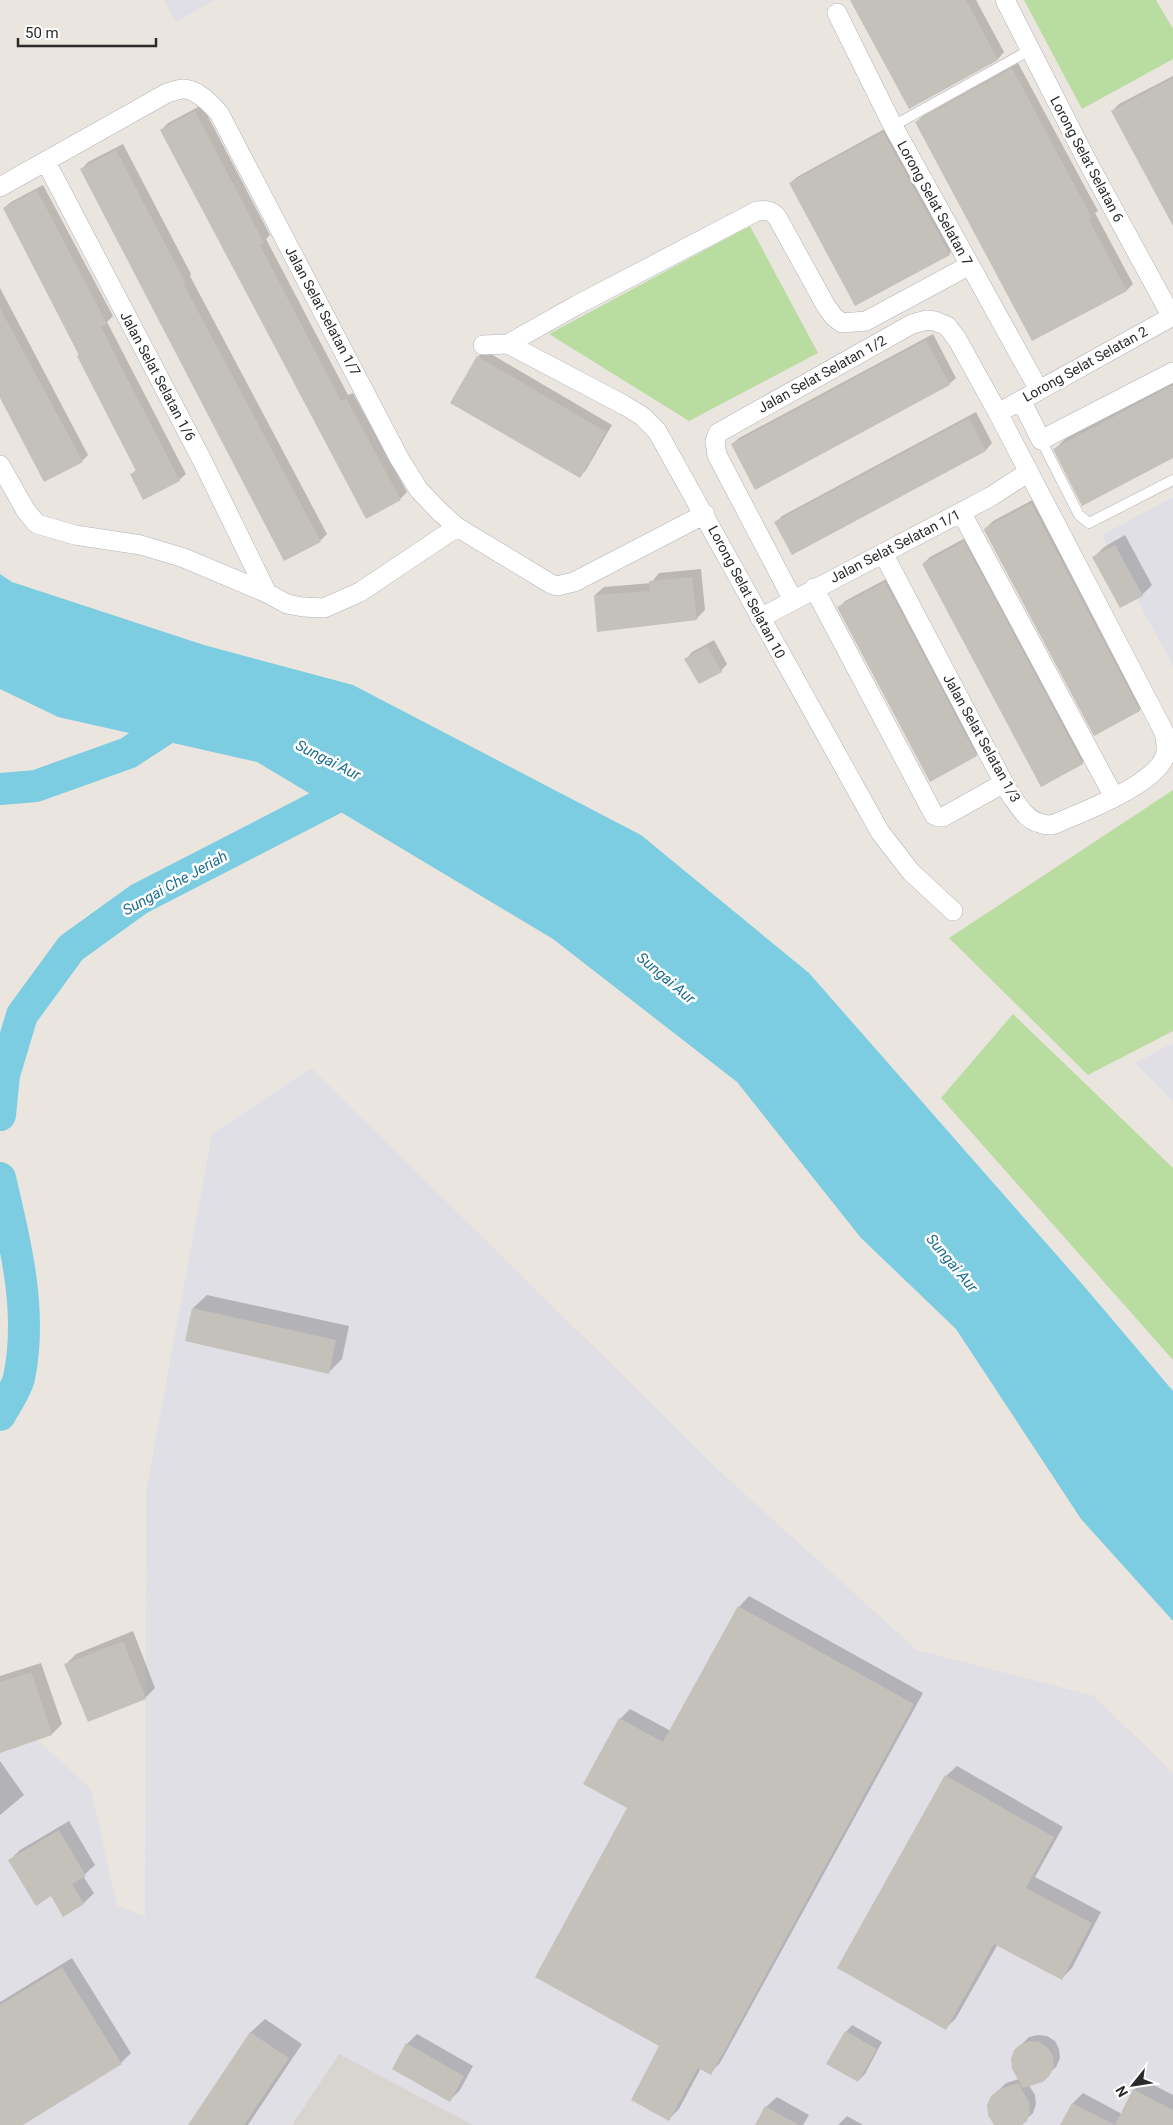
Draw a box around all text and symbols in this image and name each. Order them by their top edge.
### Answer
scale bar [18,15,155,47]
text: 50 m [25,24,59,42]
street label: Lorong Selat Selatan 6 [1047,93,1127,225]
street label: Lorong Selat Selatan 7 [894,138,976,268]
street label: Jalan Selat Selatan 1/7 [282,244,364,378]
street label: Jalan Selat Selatan 1/6 [117,309,199,443]
street label: Lorong Selat Selatan 2 [1020,323,1150,405]
street label: Jalan Selat Selatan 1/2 [755,332,889,416]
street label: Jalan Selat Selatan 1/1 [827,506,963,586]
street label: Lorong Selat Selatan 10 [705,523,789,661]
street label: Jalan Selat Selatan 1/3 [940,671,1024,805]
water label: Sungai Aur [293,736,364,784]
water label: Sungai Che Jeriah [119,847,231,919]
water label: Sungai Aur [633,948,700,1008]
water label: Sungai Aur [922,1230,982,1297]
north arrow [1108,2060,1158,2110]
text: N [1112,2083,1131,2100]

